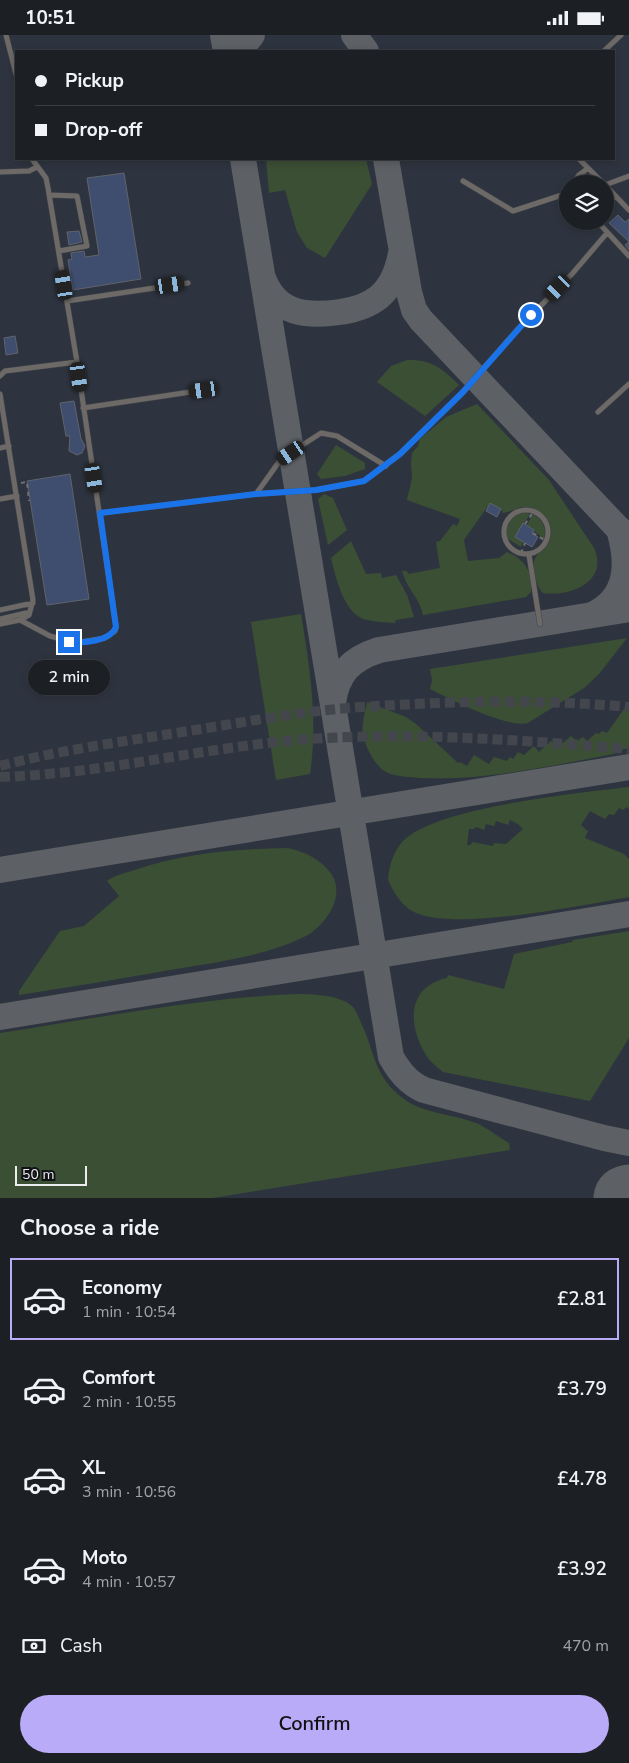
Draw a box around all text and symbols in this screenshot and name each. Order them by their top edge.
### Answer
text: 10:51 [25,5,75,31]
text: Pickup [65,68,124,94]
text: Drop-off [65,117,142,143]
map controls [559,175,614,230]
button: layers [559,175,614,230]
car [54,269,73,301]
car [542,272,573,304]
car [154,275,185,295]
route start [520,304,542,326]
car [69,361,88,393]
car [188,380,219,400]
car [274,438,307,468]
car [84,462,103,494]
route end [58,631,80,653]
callout: 2 min [28,659,110,695]
text: 2 min [49,666,89,688]
scale bar [15,1163,88,1186]
text: 50 m [22,1165,54,1184]
text: Choose a ride [20,1213,159,1243]
text: Economy [82,1275,162,1301]
icon: car [22,1277,67,1322]
text: £2.81 [557,1286,607,1312]
text: 1 min · 10:54 [82,1301,176,1323]
text: Comfort [82,1365,155,1391]
icon: car [22,1367,67,1412]
text: £3.79 [557,1376,607,1402]
text: 2 min · 10:55 [82,1391,176,1413]
text: XL [82,1455,105,1481]
icon: car [22,1457,67,1502]
text: £4.78 [557,1466,607,1492]
text: 3 min · 10:56 [82,1481,176,1503]
text: Moto [82,1545,128,1571]
icon: car [22,1547,67,1592]
text: £3.92 [557,1556,607,1582]
text: 4 min · 10:57 [82,1571,176,1593]
icon: cash [20,1632,48,1660]
text: Cash [60,1633,102,1659]
text: 470 m [562,1635,609,1657]
button: Confirm [20,1695,609,1753]

